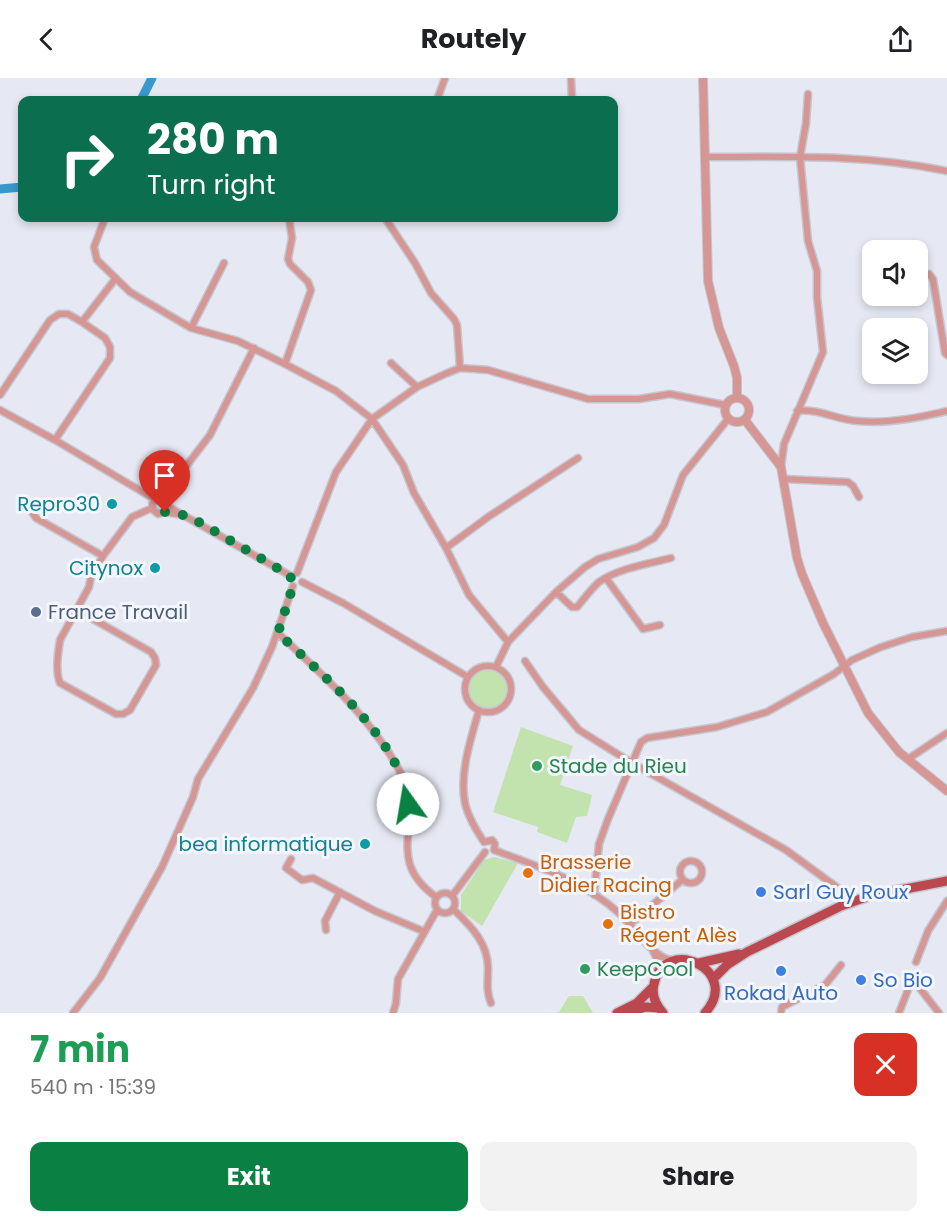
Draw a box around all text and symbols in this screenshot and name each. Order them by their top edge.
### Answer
text: Routely [421,20,526,57]
icon: back [30,23,63,56]
icon: share [884,23,917,56]
text: 280 m [147,110,279,169]
icon: right [48,120,126,198]
text: Turn right [147,166,276,203]
map controls [862,240,928,384]
button: sound [862,240,928,306]
button: layers [862,318,928,384]
pin [139,450,190,512]
icon: arrive [148,459,181,492]
place label: Repro30 [17,490,100,518]
marker: Repro30 [105,497,119,511]
place label: Citynox [69,554,143,582]
marker: Citynox [148,561,162,575]
place label: France Travail [48,598,188,626]
marker: France Travail [29,605,43,619]
place label: Stade du Rieu [549,752,687,780]
marker: Stade du Rieu [530,759,544,773]
position arrow [376,772,440,836]
place label: bea informatique [179,830,353,858]
marker: bea informatique [358,837,372,851]
place label: Brasserie Didier Racing [540,848,672,899]
marker: Brasserie Didier Racing [521,866,535,880]
place label: Sarl Guy Roux [773,878,909,906]
marker: Sarl Guy Roux [754,885,768,899]
place label: Bistro Régent Alès [620,898,737,949]
marker: Bistro Régent Alès [601,917,615,931]
place label: KeepCool [597,955,693,983]
marker: KeepCool [578,962,592,976]
marker: Rokad Auto [774,964,788,978]
place label: So Bio [873,966,933,994]
marker: So Bio [854,973,868,987]
place label: Rokad Auto [724,979,838,1007]
text: 7 min [30,1024,130,1075]
button: close [854,1033,917,1096]
text: 540 m · 15:39 [30,1073,156,1101]
button: Exit [30,1142,468,1211]
button: Share [480,1142,917,1211]

